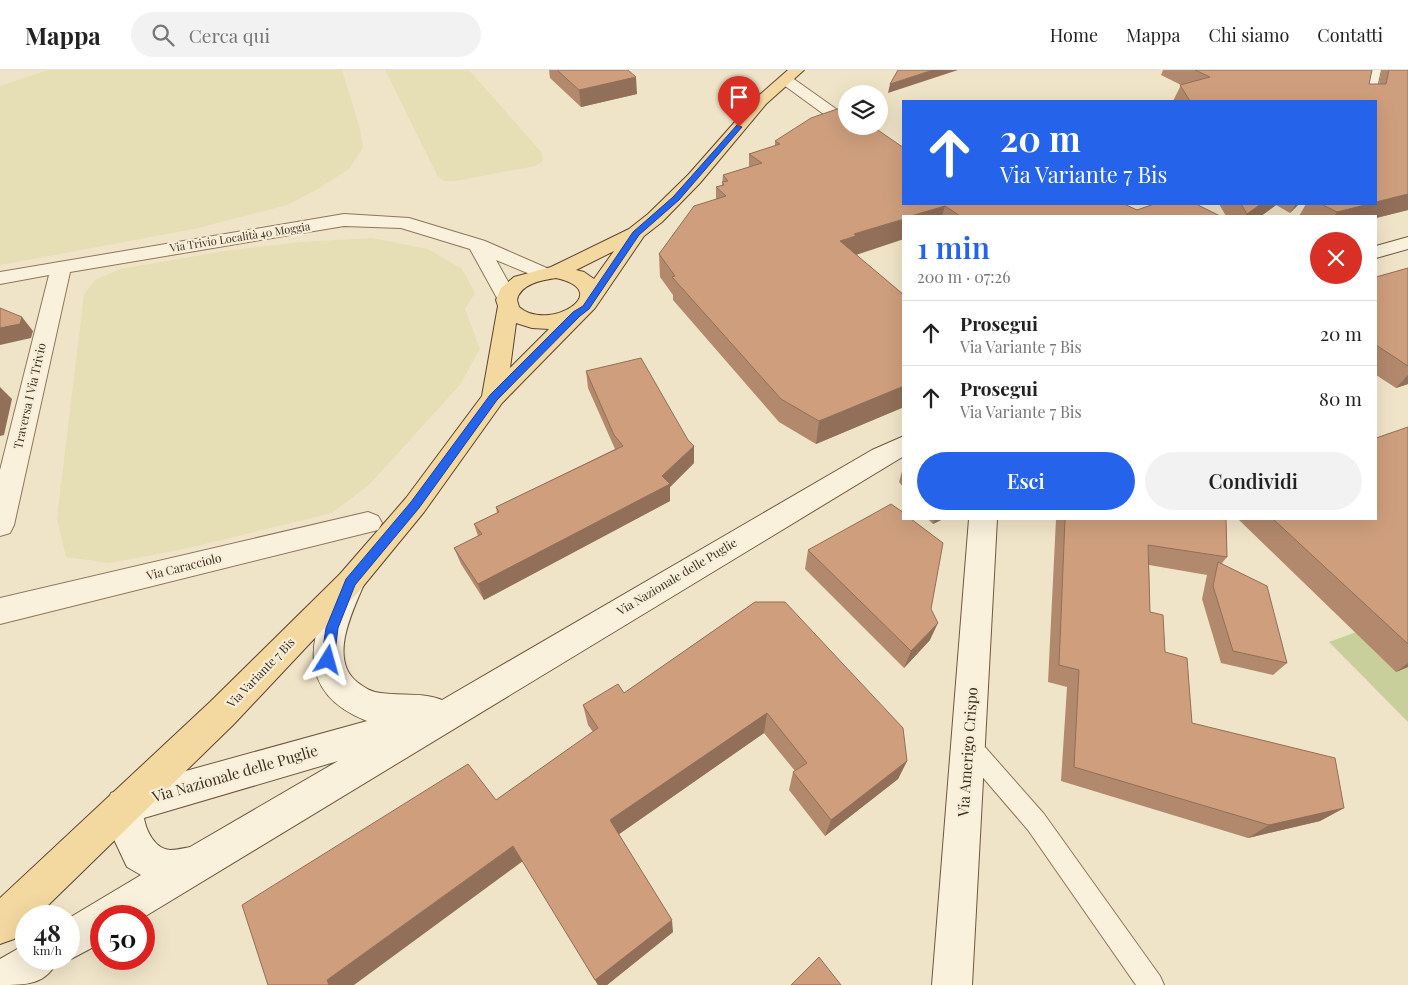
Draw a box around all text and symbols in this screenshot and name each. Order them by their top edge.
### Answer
search box [131,12,481,57]
text: Mappa [25,19,101,51]
icon: search [149,21,177,49]
text: Cerca qui [189,22,270,48]
text: Home [1050,23,1098,47]
text: Mappa [1126,23,1181,47]
text: Chi siamo [1209,23,1289,47]
text: Contatti [1317,23,1383,47]
pin [718,76,760,127]
icon: arrive [725,83,753,111]
map controls [838,85,888,135]
button: layers [838,85,888,135]
text: 20 m [1000,114,1081,161]
icon: ahead [917,120,982,185]
text: Via Variante 7 Bis [1000,159,1167,189]
street label: Via Trivio Località 40 Moggia [168,218,312,255]
text: 1 min [917,227,990,267]
button: close [1310,232,1362,284]
text: 200 m · 07:26 [917,266,1011,287]
text: Prosegui [960,310,1038,336]
icon: ahead [917,319,945,347]
text: 20 m [1320,320,1362,346]
text: Via Variante 7 Bis [960,336,1082,357]
street label: Traversa I Via Trivio [9,341,49,450]
text: Prosegui [960,375,1038,401]
icon: ahead [917,384,945,412]
text: 80 m [1319,385,1362,411]
text: Via Variante 7 Bis [960,401,1082,422]
button: Esci [917,452,1135,510]
button: Condividi [1145,452,1362,510]
street label: Via Nazionale delle Puglie [613,534,739,619]
street label: Via Caracciolo [144,549,223,583]
position arrow [301,633,353,685]
street label: Via Variante 7 Bis [222,634,298,711]
street label: Via Amerigo Crispo [952,686,982,819]
street label: Via Nazionale delle Puglie [149,740,320,807]
speed limit sign: 50 [90,905,155,970]
text: 48 [34,915,61,948]
text: km/h [33,942,62,958]

